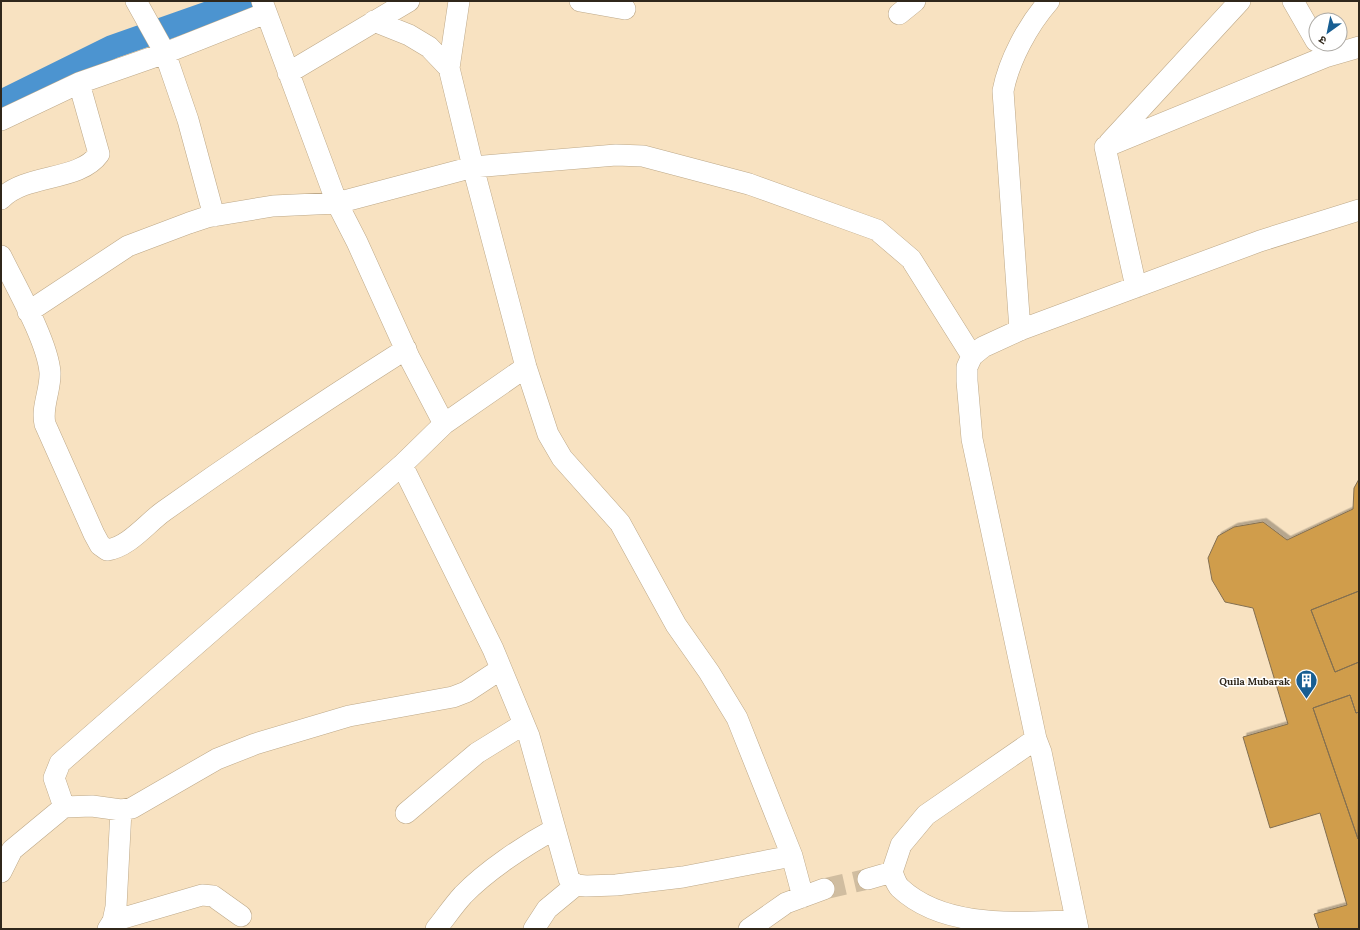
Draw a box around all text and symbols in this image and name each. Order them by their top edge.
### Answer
north arrow [1308,12,1348,52]
text: उ [1316,32,1329,48]
building icon: Quila Mubarak [1293,668,1319,701]
place label: Quila Mubarak [1219,675,1290,688]

